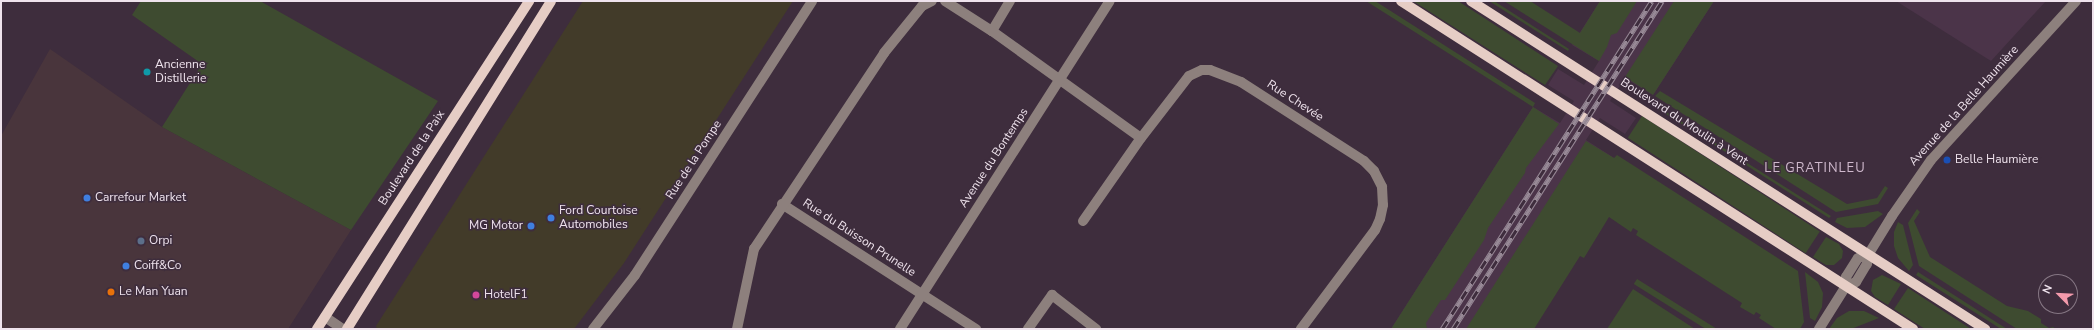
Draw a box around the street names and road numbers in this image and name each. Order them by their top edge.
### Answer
street label: Avenue de la Belle Haumière [1906,43,2022,169]
street label: Boulevard du Moulin à Vent [1618,75,1750,169]
street label: Rue Chevée [1264,77,1326,125]
street label: Avenue du Bontemps [956,105,1032,211]
street label: Boulevard de la Paix [376,108,448,208]
street label: Rue de la Pompe [663,118,725,202]
street label: Rue du Buisson Prunelle [800,196,918,280]

